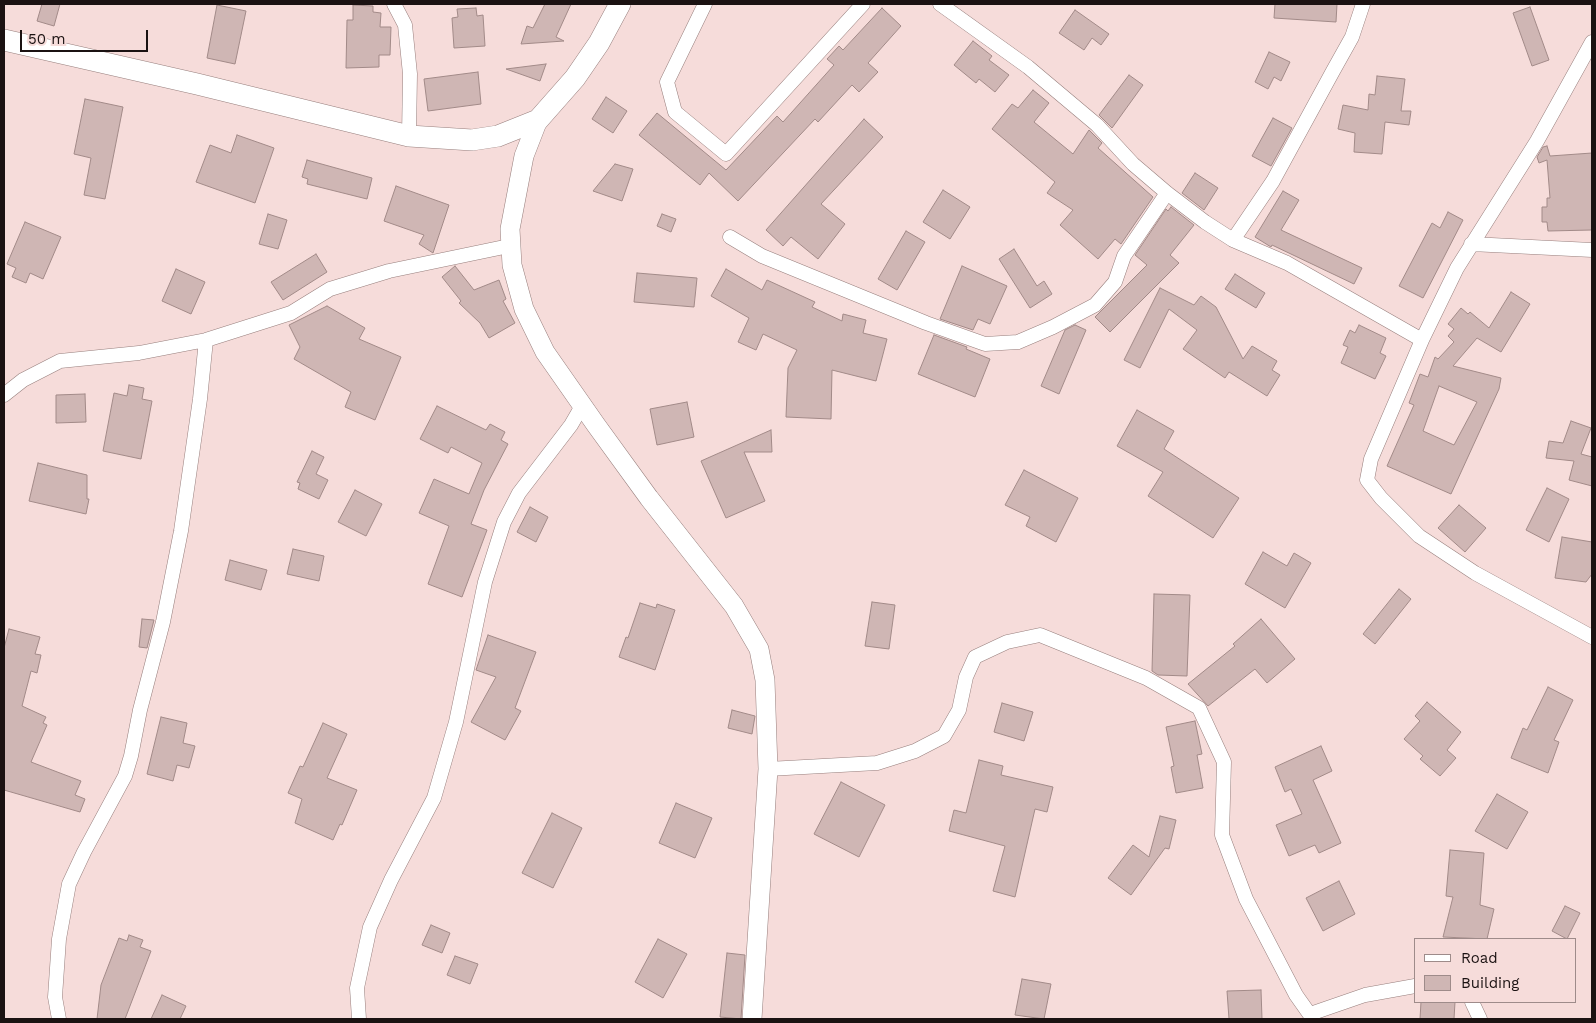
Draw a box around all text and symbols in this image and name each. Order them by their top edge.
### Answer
scale bar [22,20,150,52]
text: 50 m [28,30,65,48]
legend [1414,938,1576,1003]
text: Road [1461,949,1498,967]
text: Building [1461,974,1519,992]

